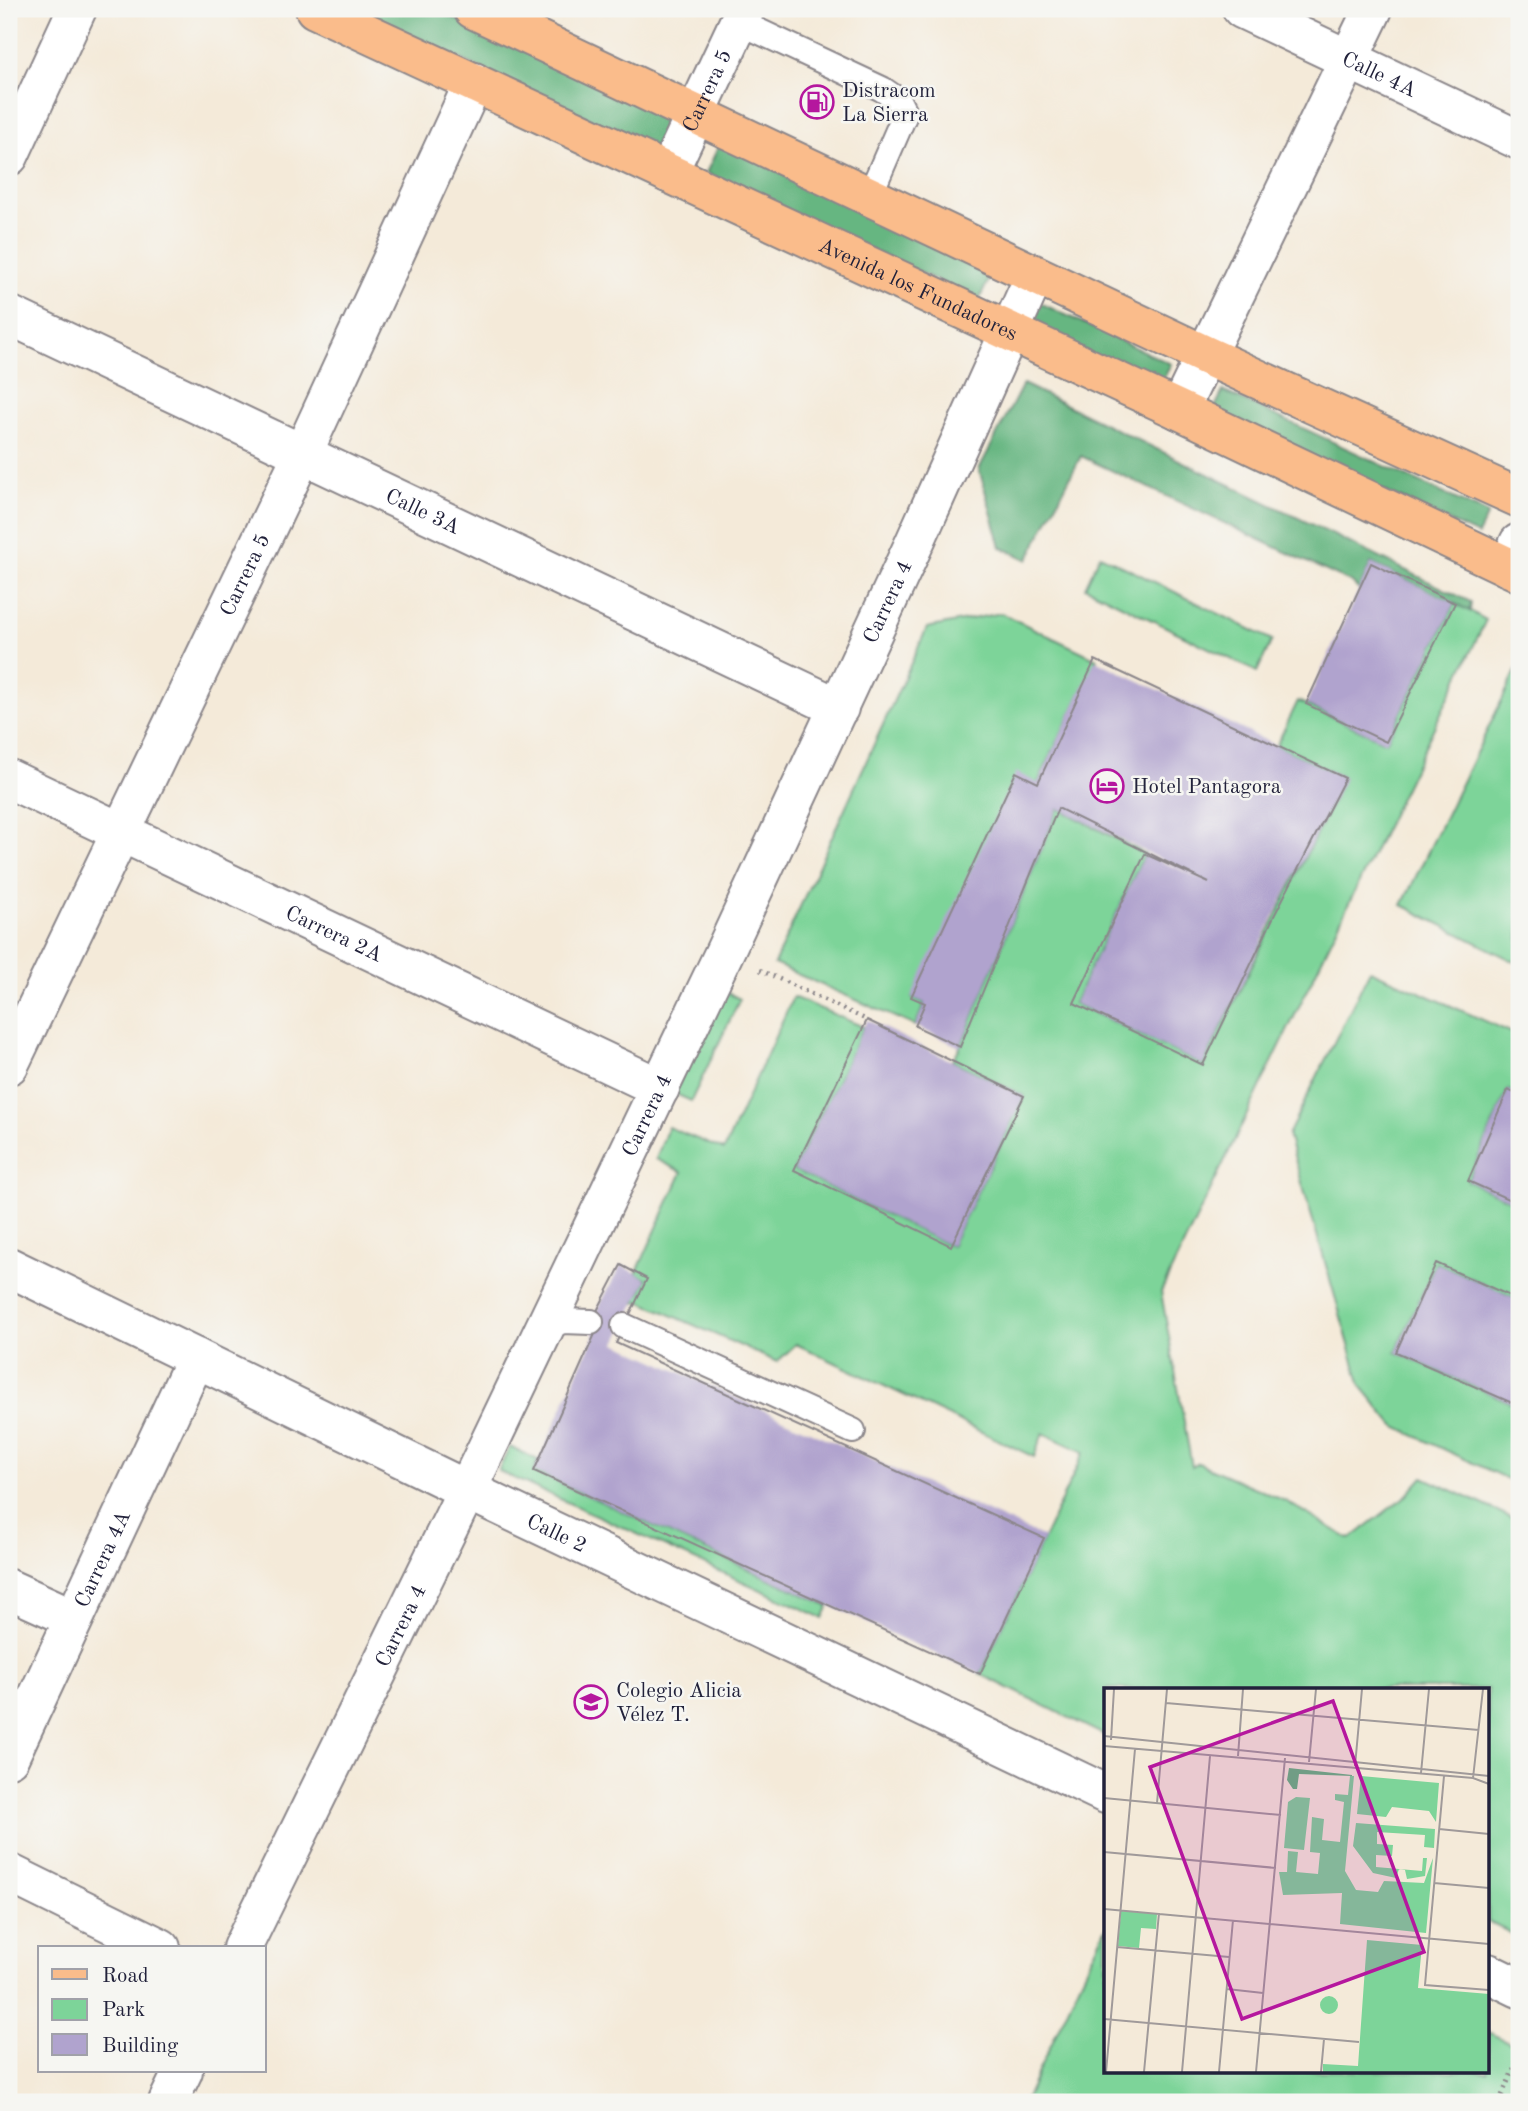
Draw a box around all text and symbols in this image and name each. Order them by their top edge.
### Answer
street label: Carrera 5 [680,47,736,136]
street label: Calle 4A [1338,49,1419,102]
place label: Distracom La Sierra [842,81,936,126]
fuel station icon: Distracom La Sierra [798,83,836,121]
street label: Avenida los Fundadores [815,235,1020,345]
street label: Calle 3A [382,486,463,539]
street label: Carrera 5 [217,531,275,620]
street label: Carrera 4 [860,558,917,647]
hotel icon: Hotel Pantagora [1088,767,1126,805]
place label: Hotel Pantagora [1132,777,1281,798]
street label: Carrera 2A [282,903,385,967]
street label: Carrera 4 [619,1071,676,1160]
street label: Carrera 4A [72,1508,135,1611]
street label: Calle 2 [523,1511,589,1557]
street label: Carrera 4 [373,1582,431,1671]
place label: Colegio Alicia Vélez T. [616,1681,742,1726]
school or university icon: Colegio Alicia Vélez T. [572,1683,610,1721]
inset map [1104,1688,1490,2072]
legend [38,1946,266,2072]
text: Road [102,1966,149,1987]
text: Park [102,2000,145,2021]
text: Building [102,2036,179,2057]

